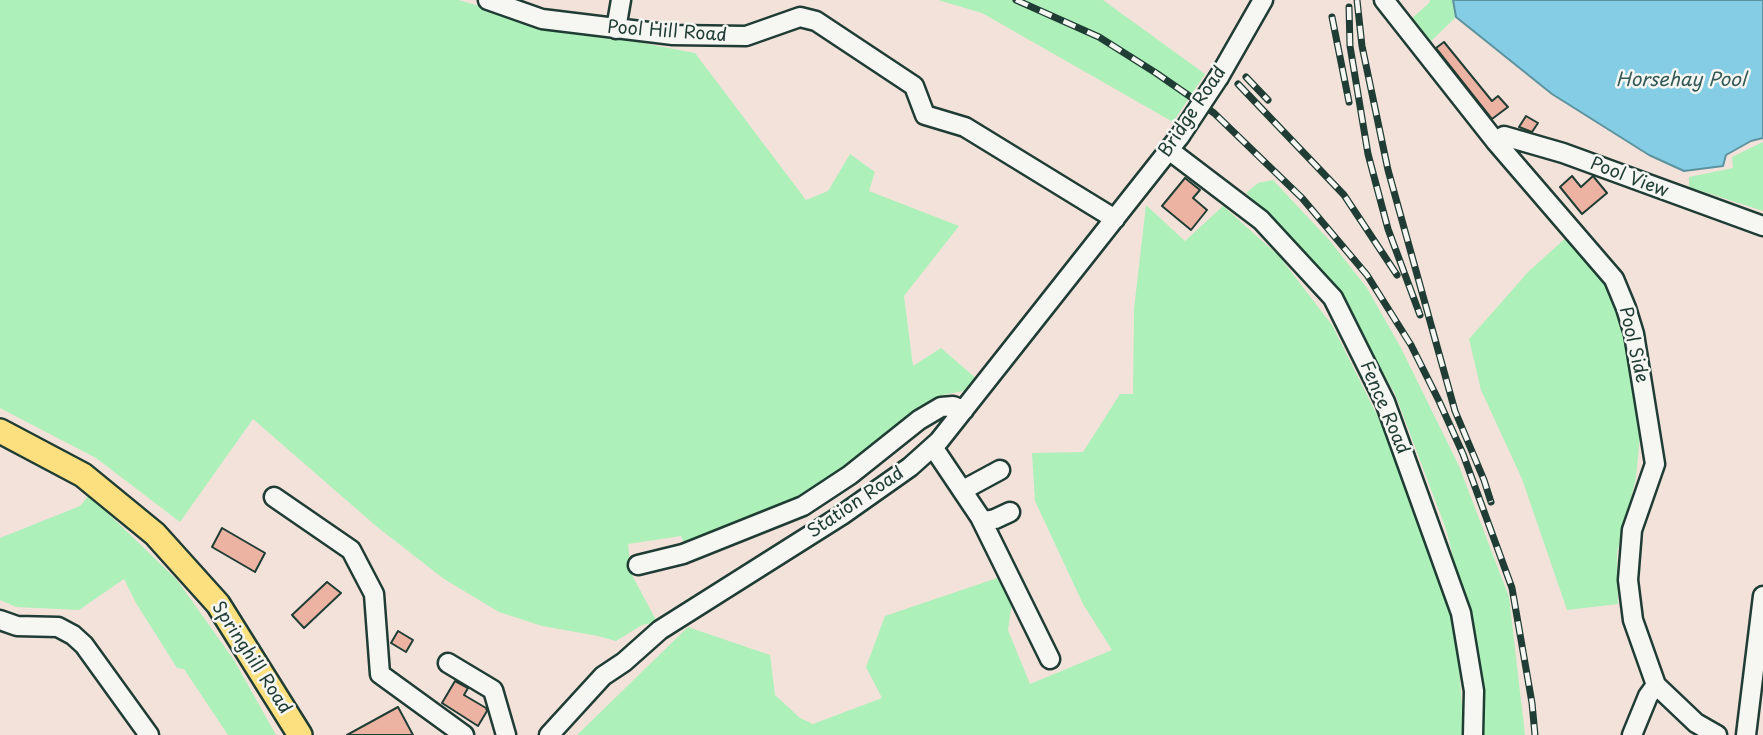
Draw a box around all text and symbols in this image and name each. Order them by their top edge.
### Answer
street label: Pool Hill Road [606,17,728,47]
street label: Bridge Road [1155,62,1231,162]
water label: Horsehay Pool [1616,70,1746,92]
street label: Pool View [1587,153,1671,203]
street label: Pool Side [1614,305,1652,385]
street label: Fence Road [1355,358,1413,458]
street label: Station Road [804,463,908,543]
street label: Springhill Road [207,598,295,718]

